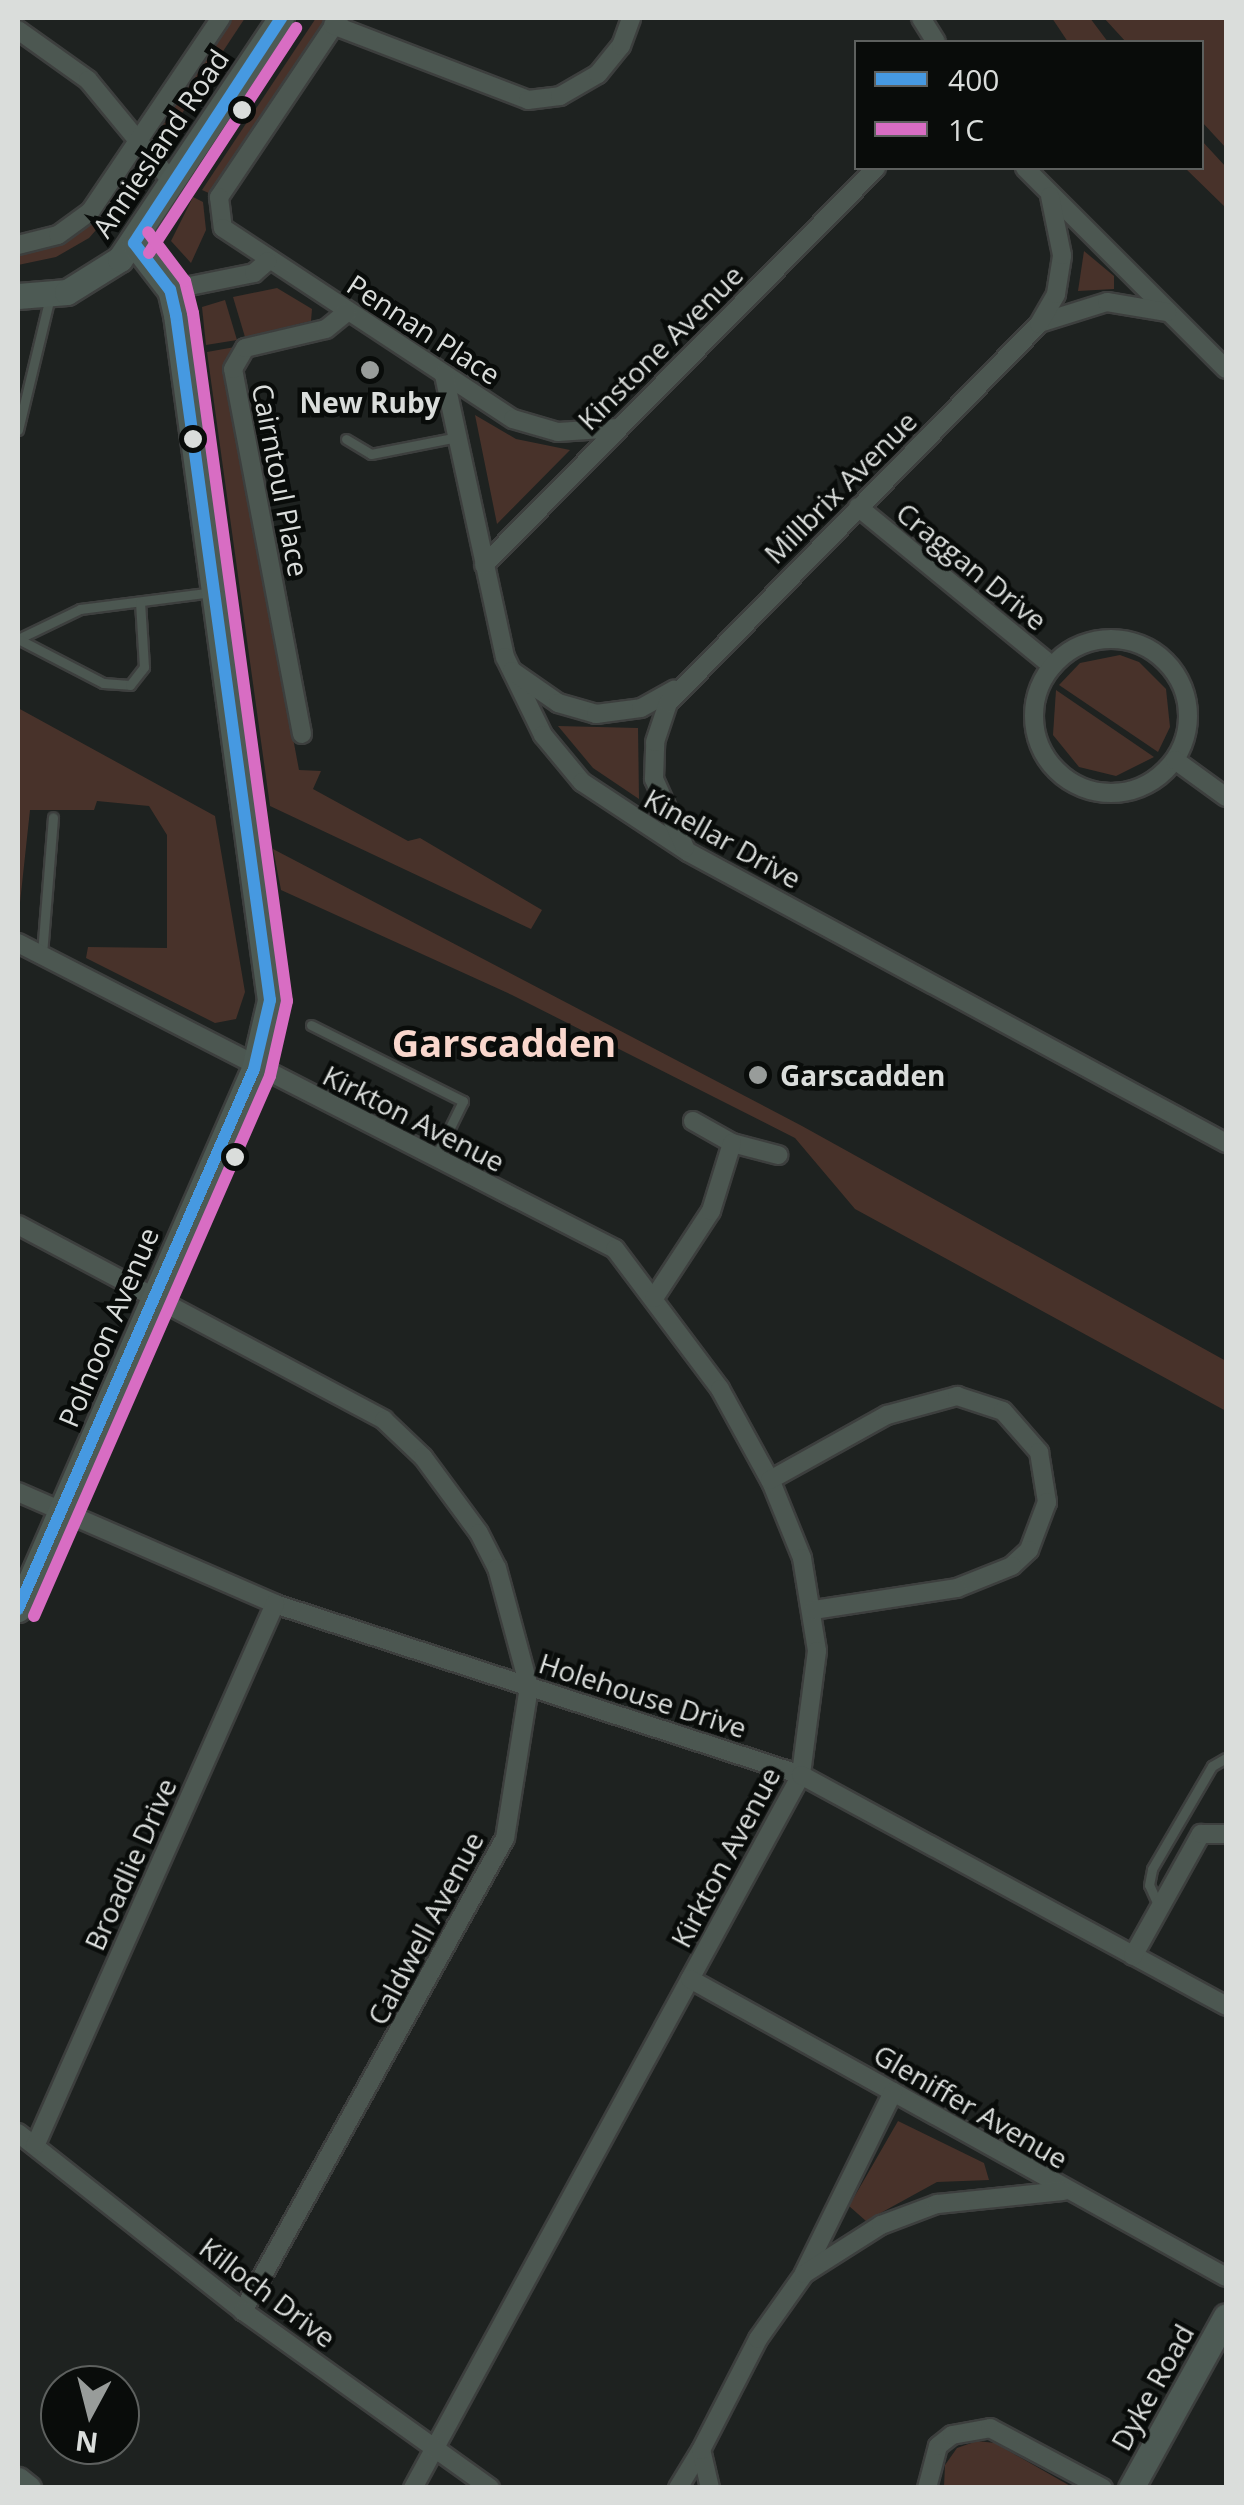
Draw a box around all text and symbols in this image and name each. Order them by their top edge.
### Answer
legend [854,40,1204,170]
street label: Anniesland Road [85,43,235,243]
text: 400 [948,59,999,100]
unlabelled marker [232,100,252,120]
text: 1C [948,109,984,150]
street label: Kinstone Avenue [571,258,749,436]
street label: Pennan Place [341,267,507,391]
marker: New Ruby [359,359,381,381]
street label: Cairntoul Place [246,381,316,579]
place label: New Ruby [299,385,441,419]
street label: Millbrix Avenue [757,404,923,570]
unlabelled marker [183,429,203,449]
street label: Craggan Drive [890,495,1054,637]
street label: Kinellar Drive [639,781,807,895]
district label: Garscadden [392,1020,616,1066]
street label: Kirkton Avenue [318,1058,510,1178]
place label: Garscadden [780,1058,946,1092]
marker: Garscadden [745,1062,771,1088]
unlabelled marker [225,1147,245,1167]
street label: Polnoon Avenue [51,1222,165,1432]
street label: Holehouse Drive [535,1646,751,1744]
street label: Kirkton Avenue [663,1761,787,1953]
street label: Broadlie Drive [77,1773,183,1955]
street label: Caldwell Avenue [360,1826,490,2030]
street label: Gleniffer Avenue [868,2037,1074,2175]
street label: Killoch Drive [193,2230,343,2354]
street label: Dyke Road [1104,2318,1200,2456]
north arrow [40,2365,140,2465]
text: N [73,2423,100,2463]

